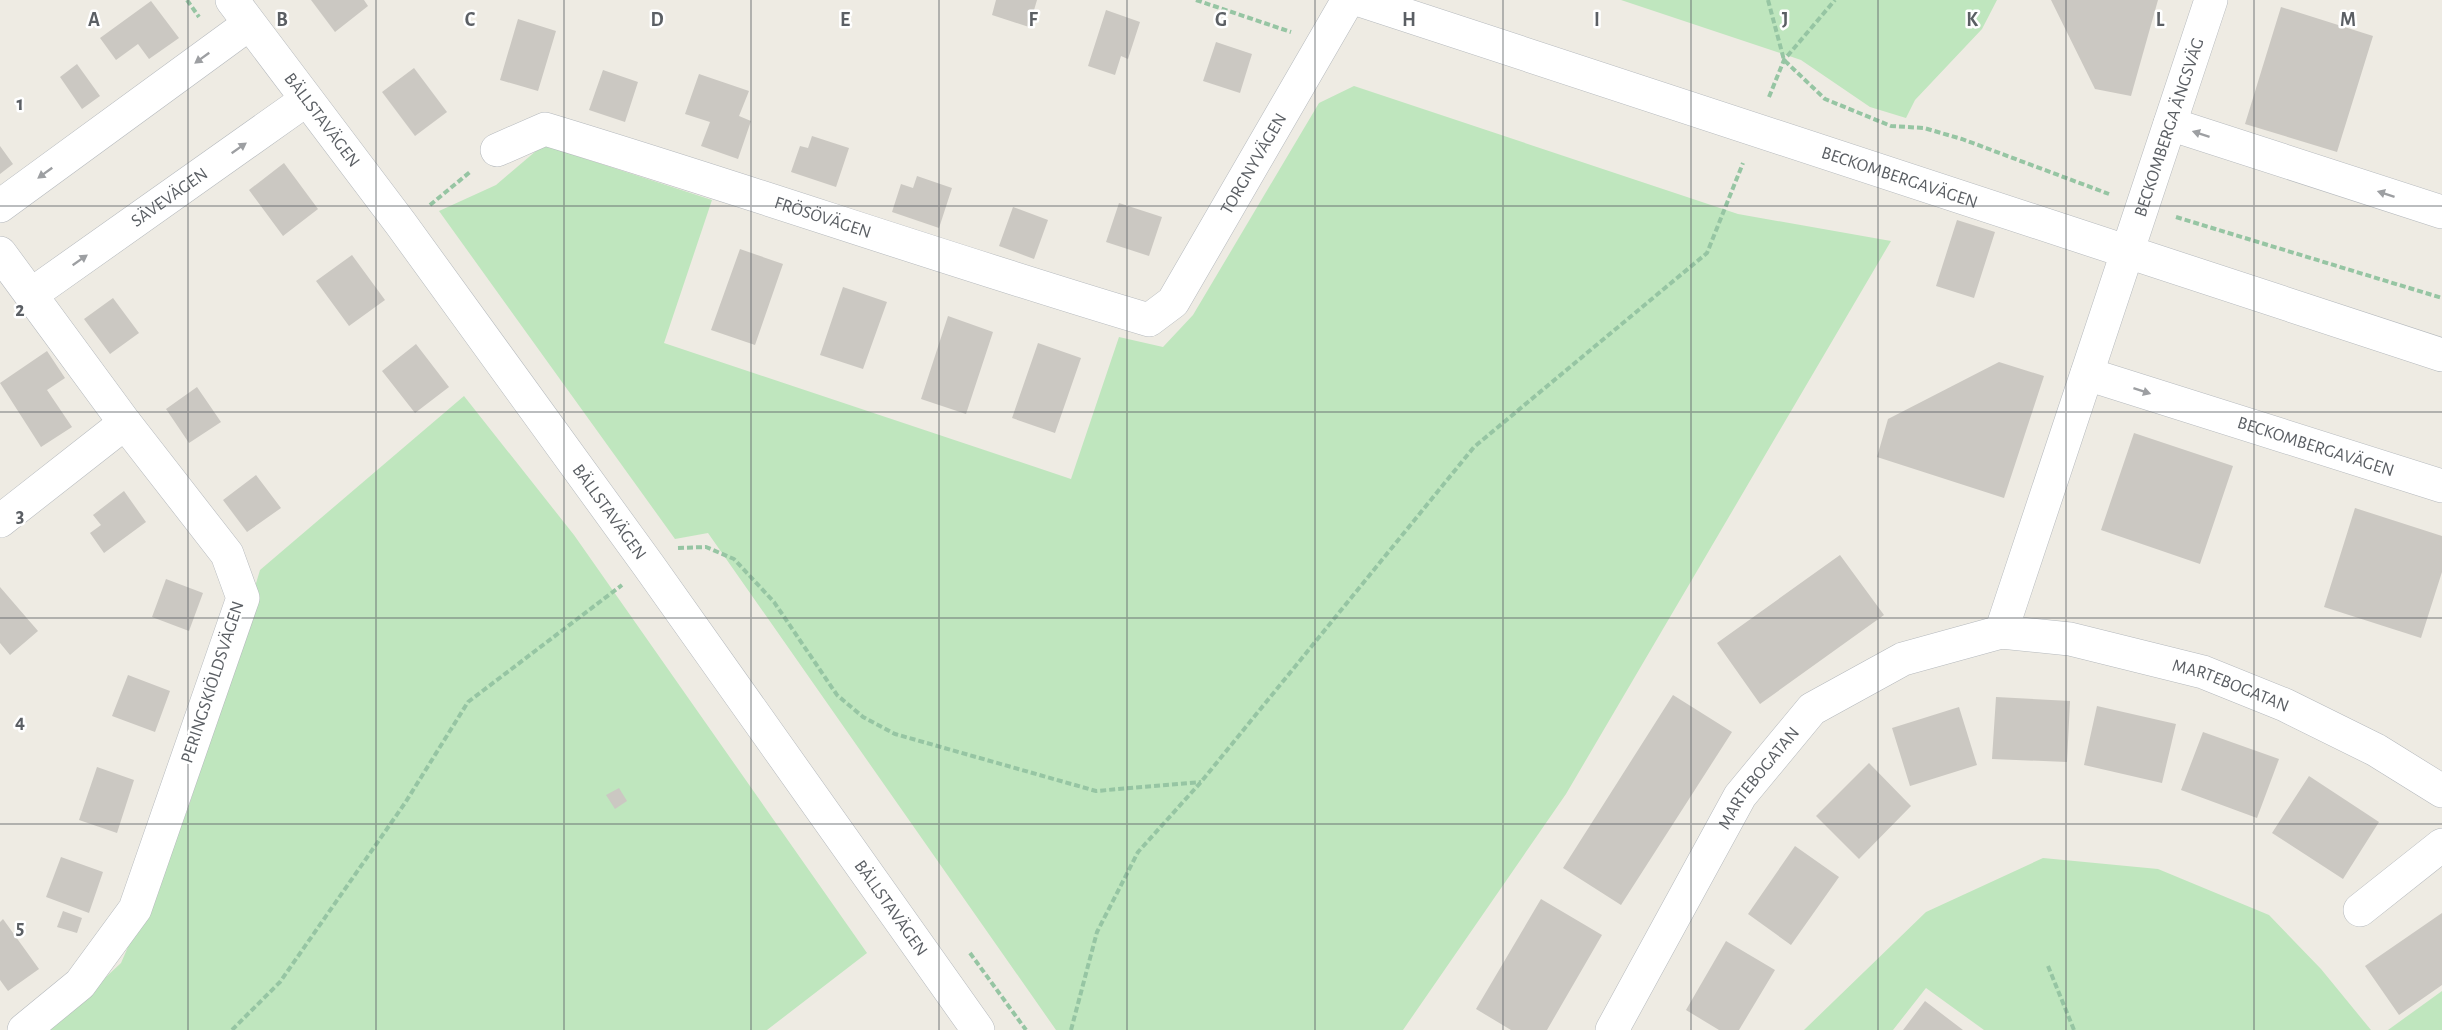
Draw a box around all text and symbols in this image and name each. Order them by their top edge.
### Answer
text: A [88,10,100,30]
text: B [276,10,288,30]
text: C [465,10,476,30]
text: D [650,10,664,30]
text: E [840,10,850,30]
text: F [1028,10,1038,30]
text: G [1215,10,1227,30]
text: H [1402,10,1416,30]
text: I [1594,10,1600,30]
text: J [1782,10,1788,30]
text: K [1966,10,1978,30]
text: L [2156,10,2165,30]
text: M [2340,10,2356,30]
street label: BECKOMBERGA ÄNGSVÄG [2132,36,2208,219]
one-way arrow [194,52,210,64]
street label: BÄLLSTAVÄGEN [280,70,363,171]
text: 1 [16,94,24,114]
street label: TORGNYVÄGEN [1218,110,1290,218]
one-way arrow [2192,129,2210,138]
one-way arrow [231,142,247,154]
street label: BECKOMBERGAVÄGEN [1819,144,1980,212]
street label: SÄVEVÄGEN [128,165,211,231]
one-way arrow [37,167,52,179]
one-way arrow [2377,189,2395,199]
street label: FRÖSÖVÄGEN [772,194,873,242]
one-way arrow [71,254,87,266]
text: 2 [15,300,25,320]
one-way arrow [2133,387,2151,397]
street label: BECKOMBERGAVÄGEN [2235,414,2396,480]
street label: BÄLLSTAVÄGEN [568,461,649,563]
text: 3 [16,506,24,526]
street label: PERINGSKIÖLDSVÄGEN [176,598,248,766]
street label: MARTEBOGATAN [2170,657,2291,716]
text: 4 [15,712,25,732]
street label: MARTEBOGATAN [1716,724,1803,833]
street label: BÄLLSTAVÄGEN [851,857,930,960]
text: 5 [16,918,24,938]

